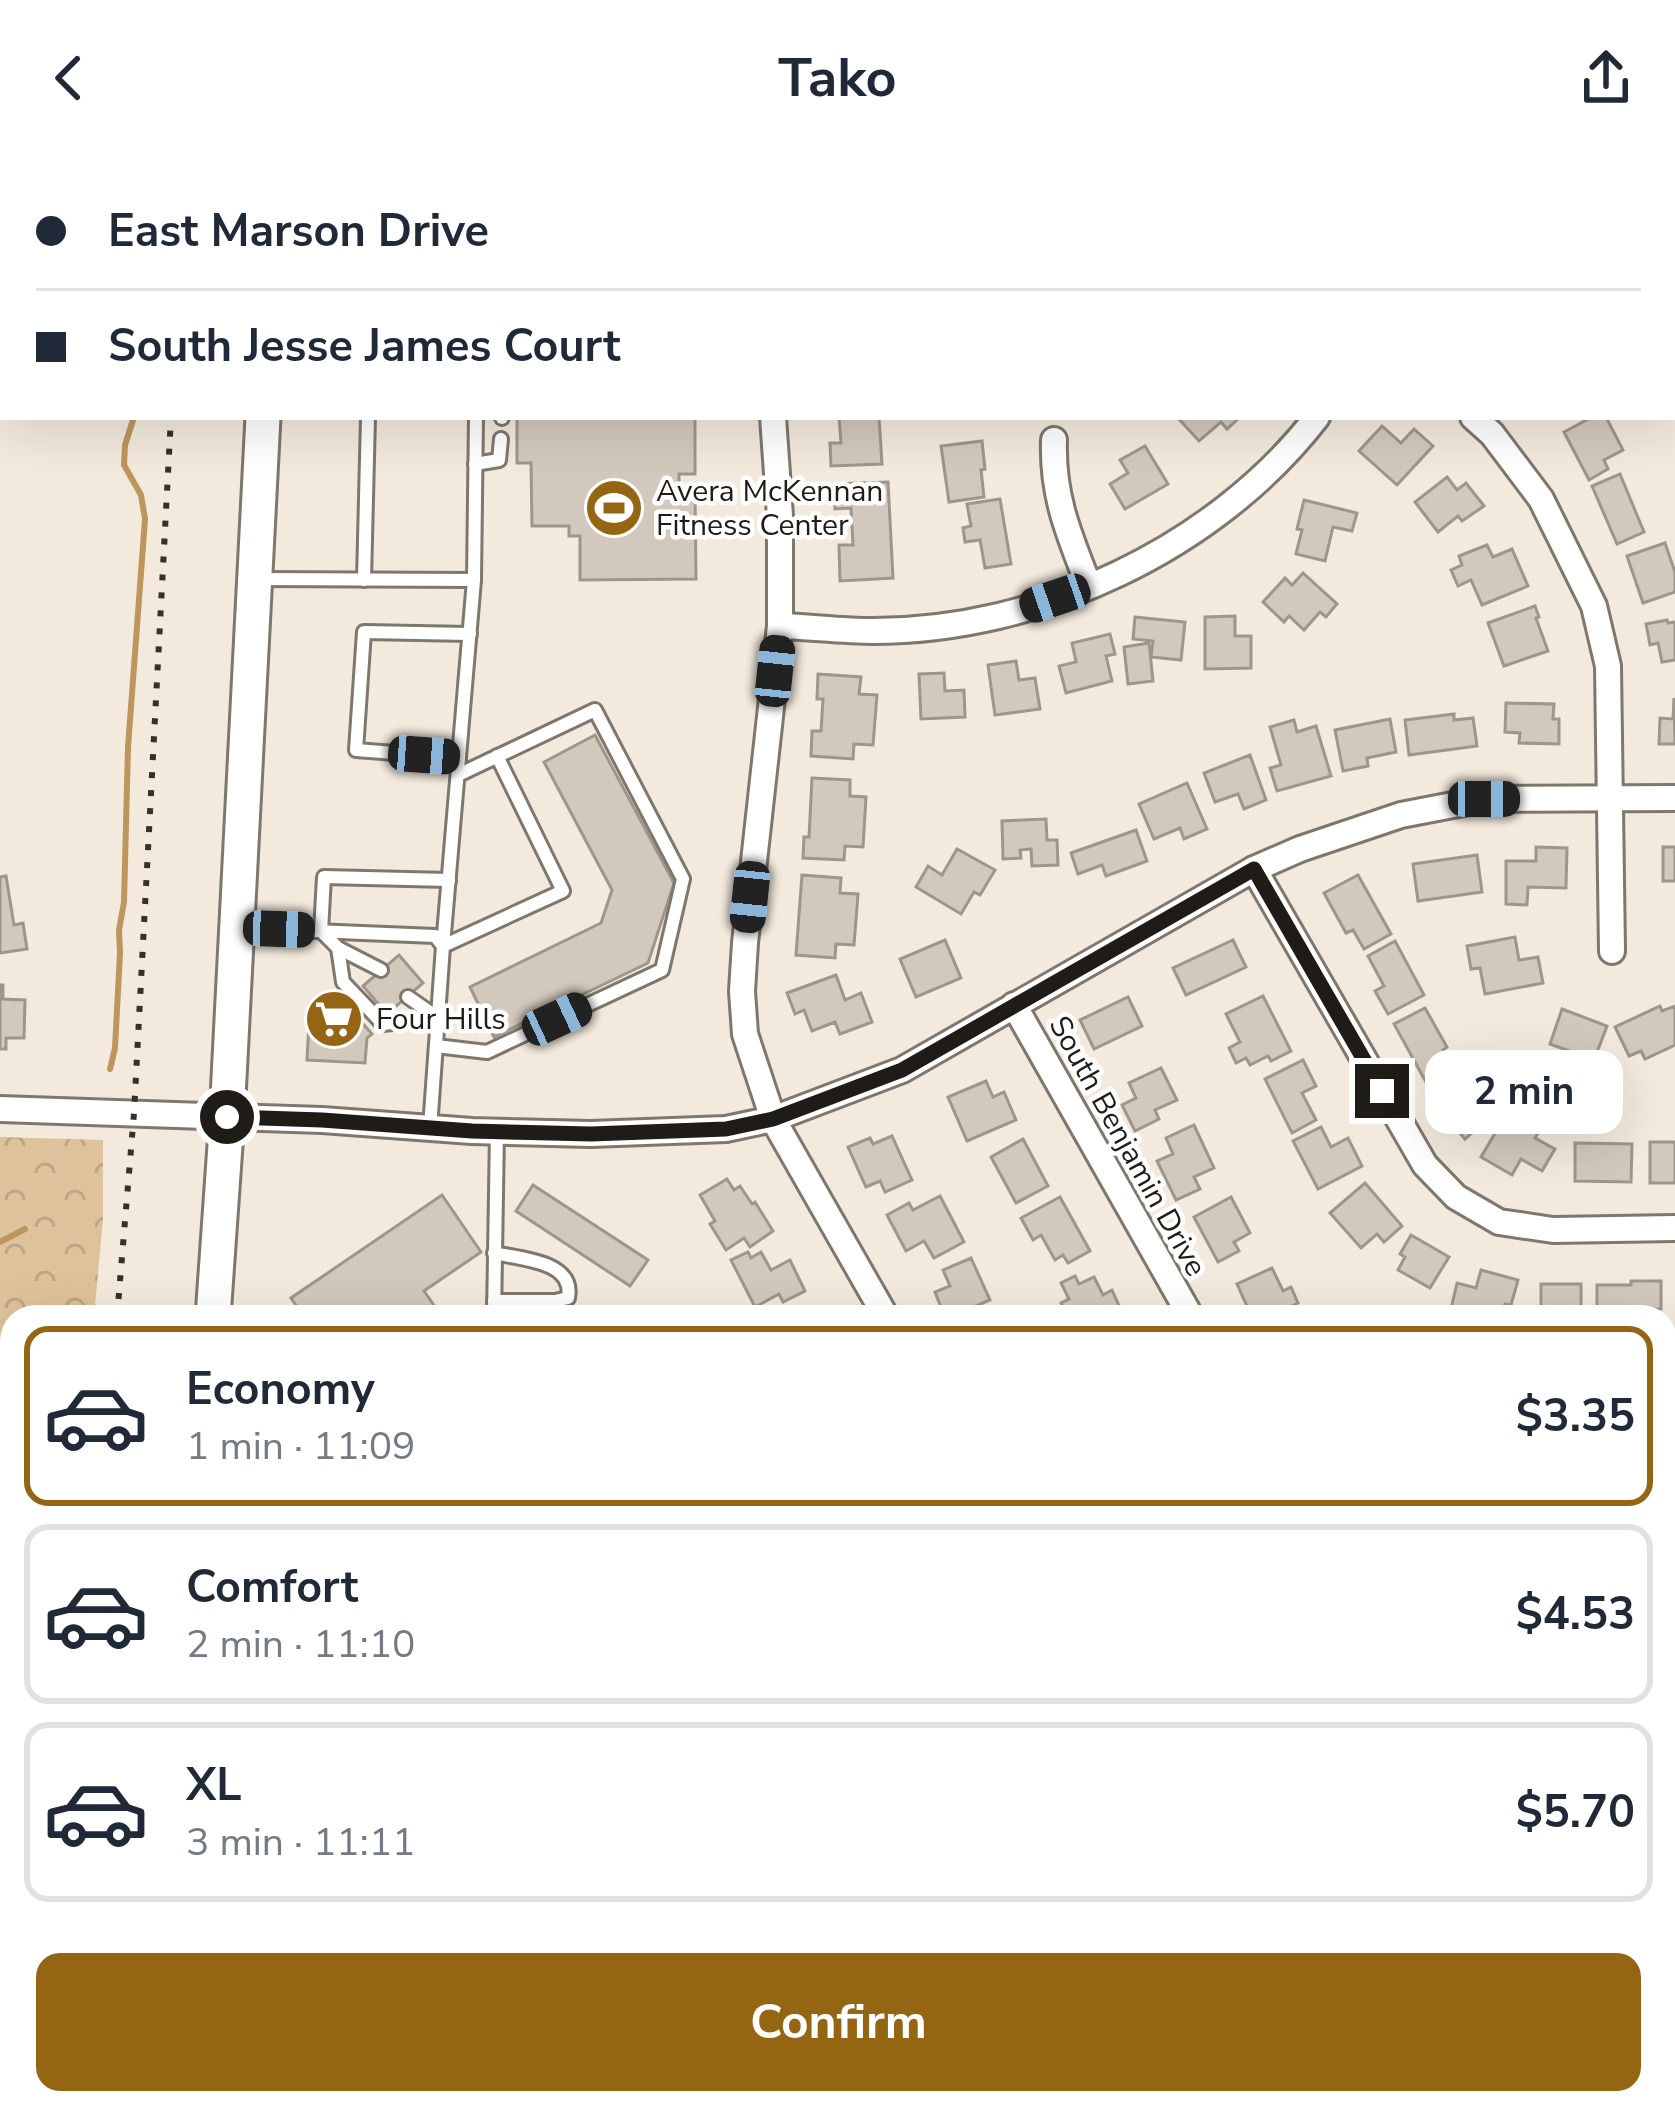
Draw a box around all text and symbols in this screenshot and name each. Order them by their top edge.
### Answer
text: Tako [778,41,897,115]
icon: back [36,45,102,111]
icon: share [1573,45,1639,111]
text: East Marson Drive [108,201,489,262]
text: South Jesse James Court [108,316,621,377]
place label: Avera McKennan Fitness Center [656,471,883,546]
sports icon: Avera McKennan Fitness Center [583,477,645,539]
car [1015,569,1095,627]
car [753,633,797,709]
car [387,735,461,775]
car [1448,781,1520,817]
car [728,859,772,935]
car [242,910,316,948]
car [517,987,597,1051]
supermarket icon: Four Hills [303,988,365,1050]
place label: Four Hills [376,999,506,1040]
street label: South Benjamin Drive [1039,1009,1216,1284]
callout: 2 min [1424,1049,1622,1133]
route end [1355,1064,1409,1118]
text: 2 min [1474,1065,1574,1118]
route start [200,1090,254,1144]
text: Economy [186,1359,375,1420]
icon: car [42,1362,150,1470]
text: $3.35 [1516,1386,1635,1447]
text: 1 min · 11:09 [186,1420,415,1473]
text: Comfort [186,1557,358,1618]
icon: car [42,1560,150,1668]
text: $4.53 [1516,1584,1635,1645]
text: 2 min · 11:10 [186,1618,415,1671]
text: XL [186,1755,242,1816]
icon: car [42,1758,150,1866]
text: $5.70 [1516,1782,1635,1843]
text: 3 min · 11:11 [186,1816,415,1869]
button: Confirm [36,1953,1641,2091]

